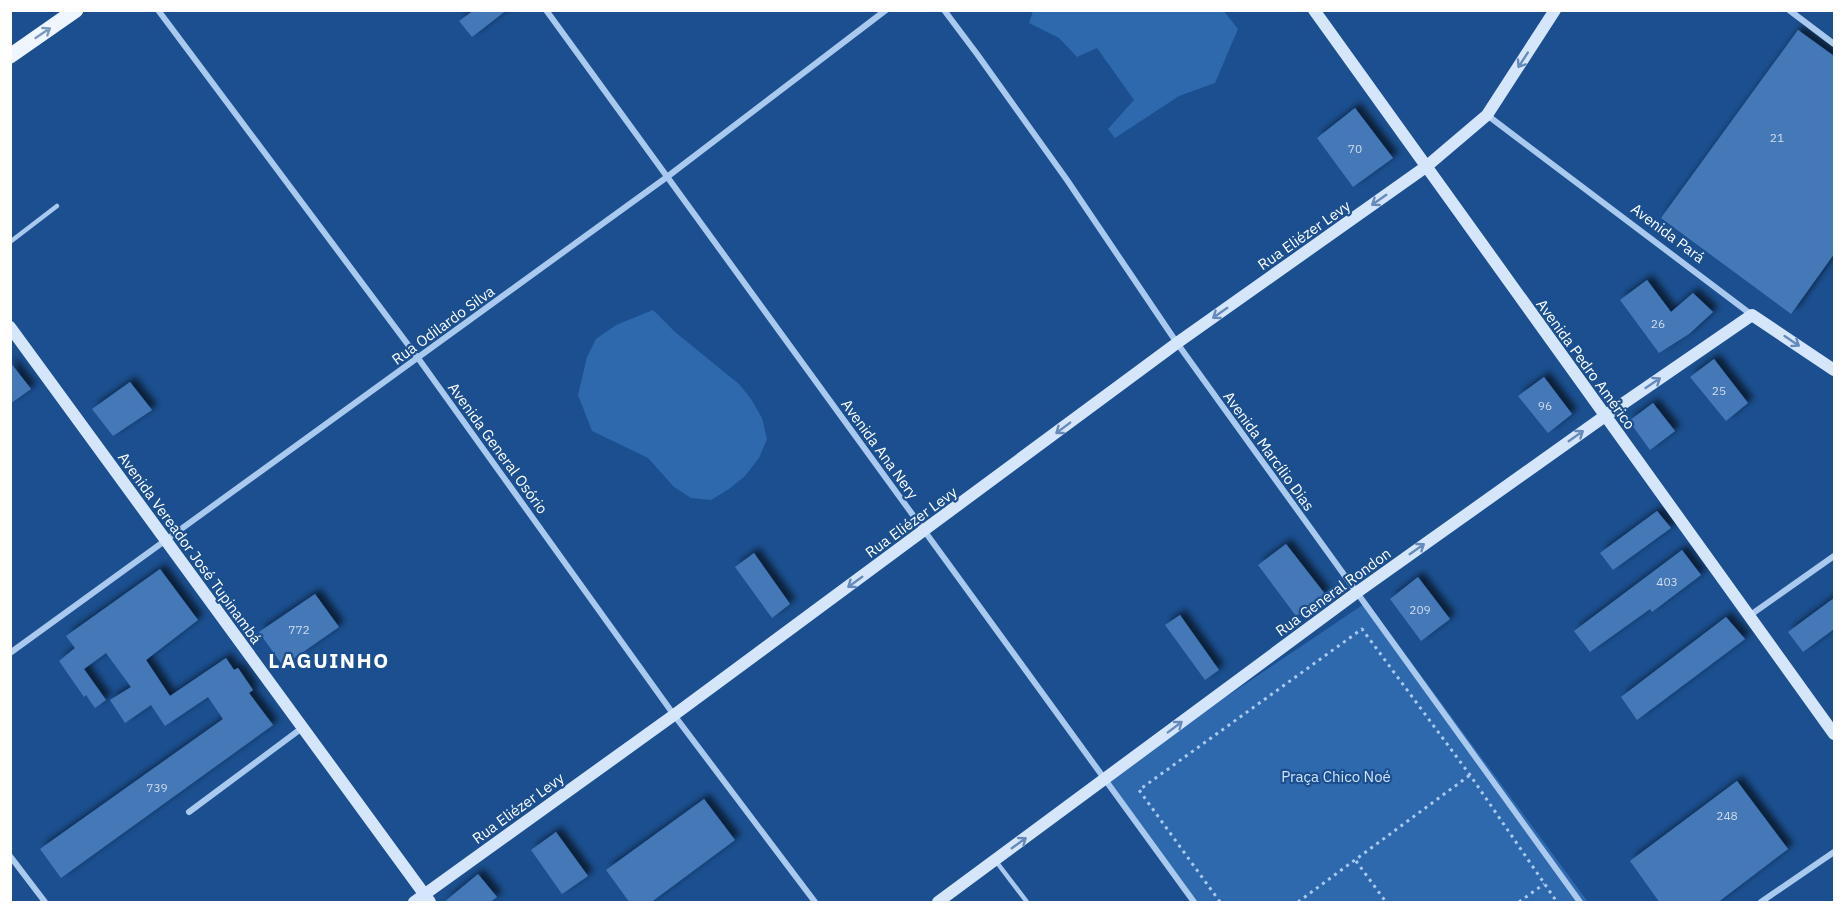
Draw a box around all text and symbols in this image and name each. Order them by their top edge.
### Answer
one-way arrow [35,27,51,39]
one-way arrow [1517,51,1529,67]
house number: 21 [1770,130,1784,145]
house number: 70 [1348,141,1362,156]
one-way arrow [1372,194,1388,206]
street label: Rua Eliézer Levy [1254,196,1354,274]
street label: Avenida Pará [1627,199,1709,267]
street label: Rua Odilardo Silva [388,281,498,369]
street label: Avenida Pedro Américo [1532,295,1640,433]
one-way arrow [1212,307,1229,319]
house number: 26 [1651,316,1665,331]
one-way arrow [1783,335,1799,347]
one-way arrow [1645,376,1662,389]
street label: Avenida General Osório [444,379,552,517]
house number: 25 [1712,383,1726,398]
street label: Avenida Marcílio Dias [1219,388,1319,514]
street label: Avenida Ana Nery [837,395,923,503]
house number: 96 [1538,398,1552,413]
one-way arrow [1055,422,1071,435]
one-way arrow [1568,430,1584,442]
street label: Avenida Vereador José Tupinambá [114,448,266,648]
street label: Rua Eliézer Levy [861,482,961,562]
one-way arrow [1409,543,1425,555]
street label: Rua General Rondon [1272,544,1394,640]
house number: 403 [1656,574,1678,589]
one-way arrow [848,576,864,588]
house number: 209 [1409,602,1431,617]
house number: 772 [288,622,310,637]
district label: LAGUINHO [268,646,390,674]
one-way arrow [1167,721,1183,733]
park label: Praça Chico Noé [1281,767,1391,786]
street label: Rua Eliézer Levy [468,768,568,848]
house number: 739 [146,780,168,795]
house number: 248 [1716,808,1738,823]
one-way arrow [1010,837,1026,849]

